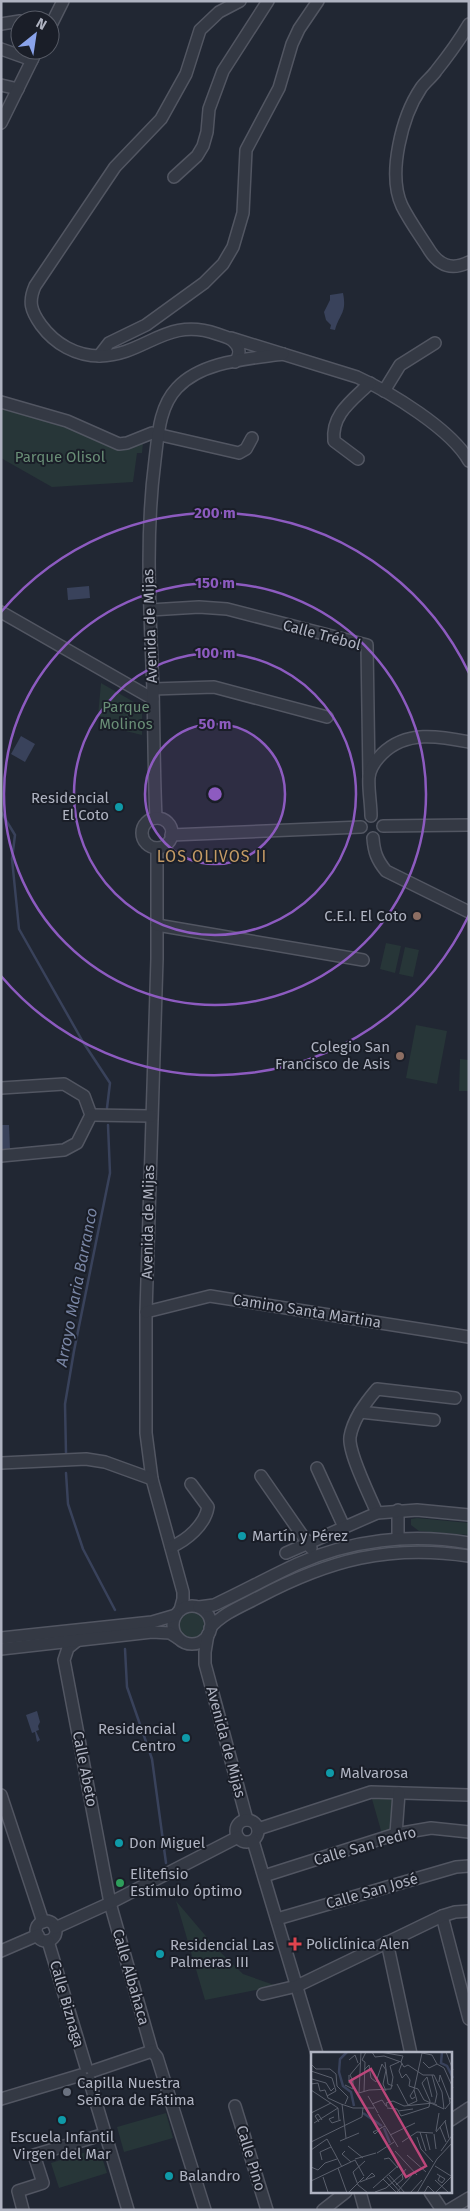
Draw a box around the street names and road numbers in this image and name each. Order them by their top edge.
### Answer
street label: Avenida de Mijas [139,568,161,684]
street label: Calle Trébol [281,616,364,654]
street label: Avenida de Mijas [138,1165,158,1279]
street label: Camino Santa Martina [232,1290,382,1332]
street label: Avenida de Mijas [202,1684,250,1800]
street label: Calle Abeto [69,1730,101,1808]
street label: Calle San Pedro [312,1823,418,1869]
street label: Calle San José [324,1869,420,1913]
street label: Calle Albahaca [109,1927,153,2027]
street label: Calle Biznaga [46,1958,88,2050]
street label: Calle Pino [233,2123,269,2193]

